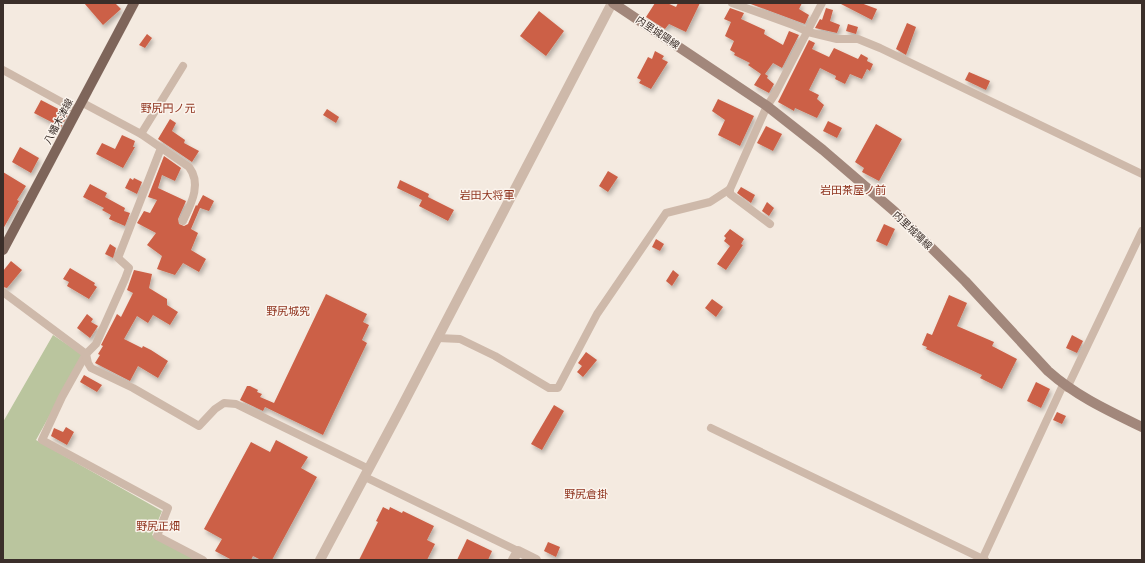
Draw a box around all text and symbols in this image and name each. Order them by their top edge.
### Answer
street label: 内里城陽線 [634,14,682,51]
street label: 八幡木津線 [42,97,75,146]
district label: 野尻円ノ元 [141,102,196,115]
district label: 岩田茶屋ノ前 [820,184,886,197]
district label: 岩田大将軍 [460,189,515,202]
street label: 内里城陽線 [891,209,934,252]
district label: 野尻城究 [266,305,310,318]
district label: 野尻倉掛 [564,488,608,501]
district label: 野尻正畑 [136,520,180,533]

